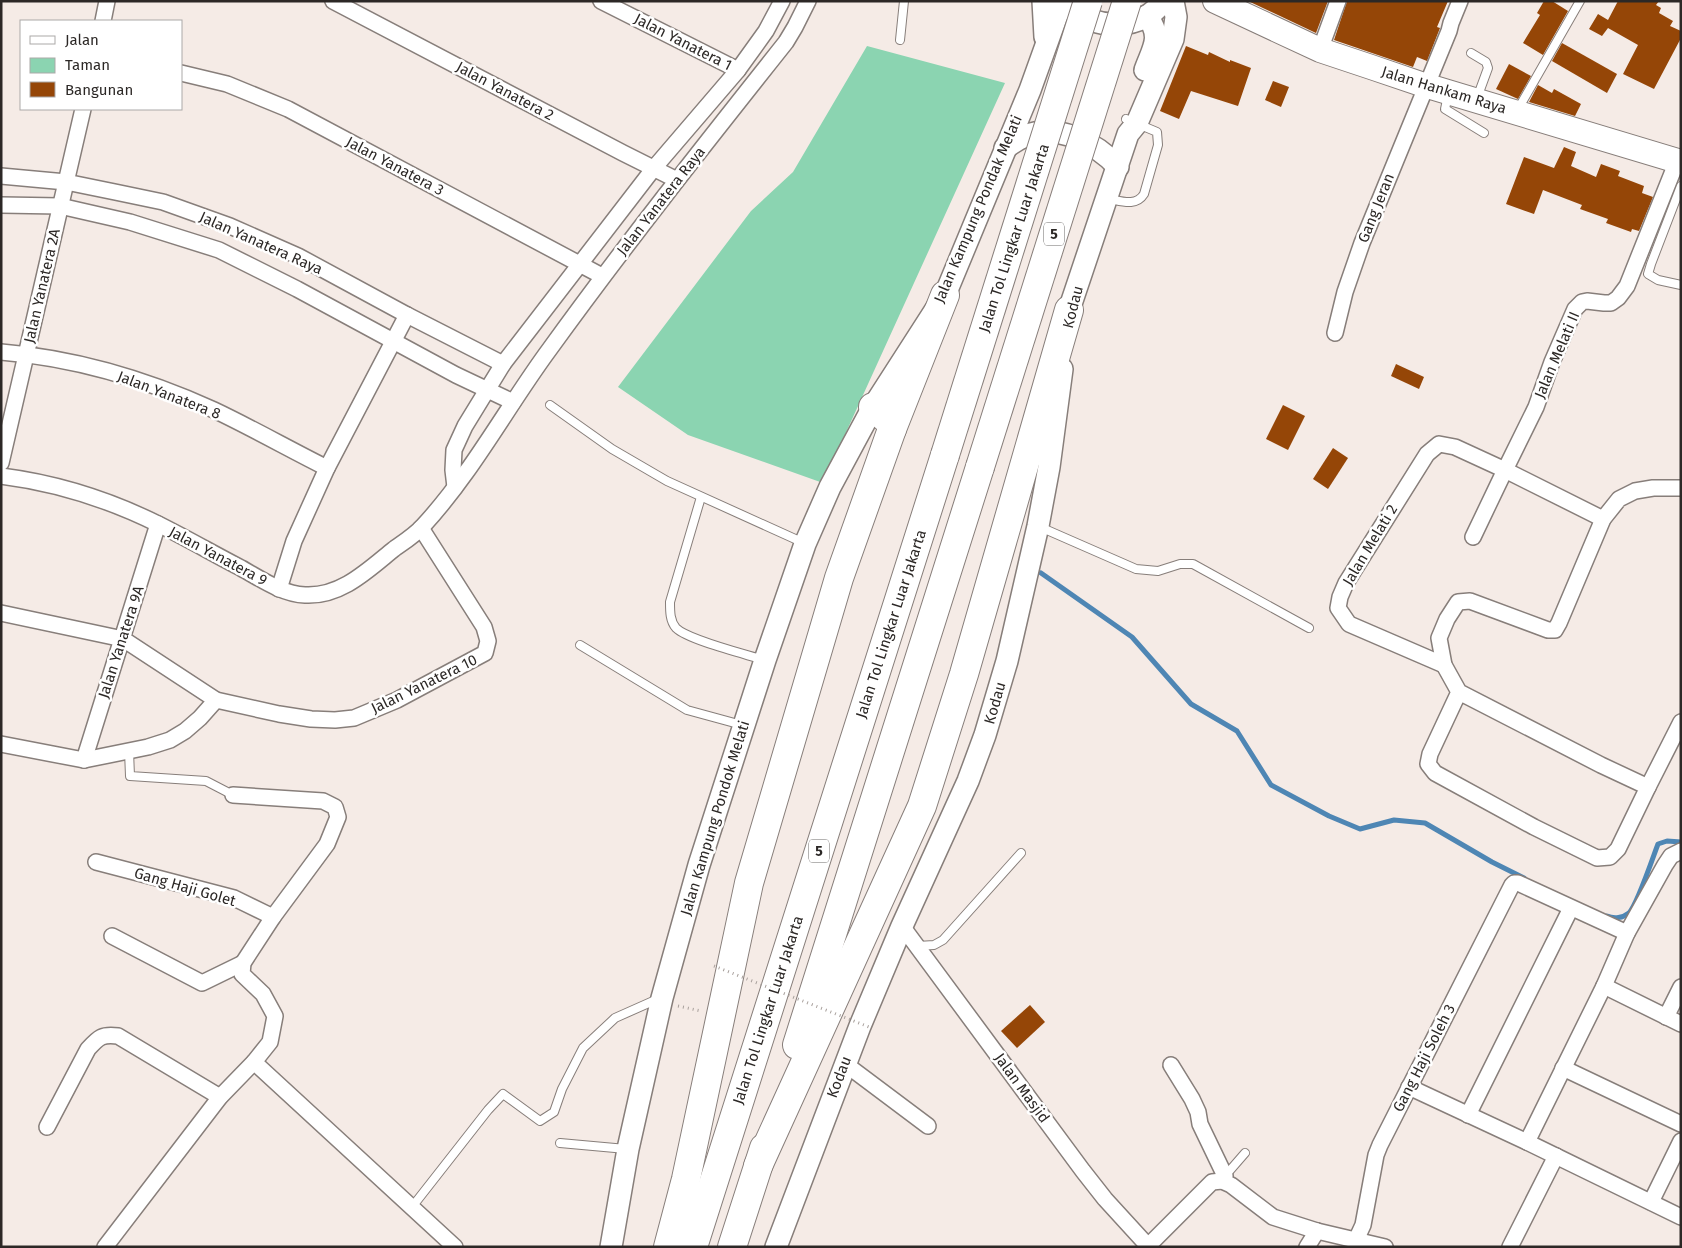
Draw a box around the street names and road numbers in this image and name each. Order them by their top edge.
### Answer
street label: Jalan Yanatera 1 [631,10,735,74]
street label: Jalan Yanatera 2 [453,58,557,124]
street label: Jalan Hankam Raya [1379,62,1509,118]
street label: Jalan Kampung Pondak Melati [930,112,1026,306]
street label: Jalan Yanatera 3 [343,133,447,199]
street label: Jalan Tol Lingkar Luar Jakarta [975,142,1053,334]
street label: Jalan Yanatera Raya [613,143,709,259]
street label: Gang Jeran [1354,171,1398,245]
street label: Jalan Yanatera Raya [197,208,325,278]
road number: 5 [1044,222,1064,245]
street label: Jalan Yanatera 2A [20,227,64,345]
street label: Kodau [1059,284,1087,330]
street label: Jalan Melati II [1531,309,1583,401]
street label: Jalan Yanatera 8 [115,367,223,423]
street label: Jalan Melati 2 [1339,501,1401,589]
street label: Jalan Yanatera 9 [166,523,270,590]
street label: Jalan Tol Lingkar Luar Jakarta [852,528,930,720]
street label: Jalan Yanatera 9A [94,583,148,700]
street label: Jalan Yanatera 10 [368,651,480,717]
street label: Kodau [980,680,1010,726]
street label: Jalan Kampung Pondok Melati [677,718,753,918]
road number: 5 [809,839,829,862]
street label: Gang Haji Golet [132,864,238,910]
street label: Jalan Tol Lingkar Luar Jakarta [729,914,807,1106]
street label: Gang Haji Soleh 3 [1389,1001,1459,1115]
street label: Jalan Masjid [991,1050,1053,1126]
street label: Kodau [823,1054,855,1100]

